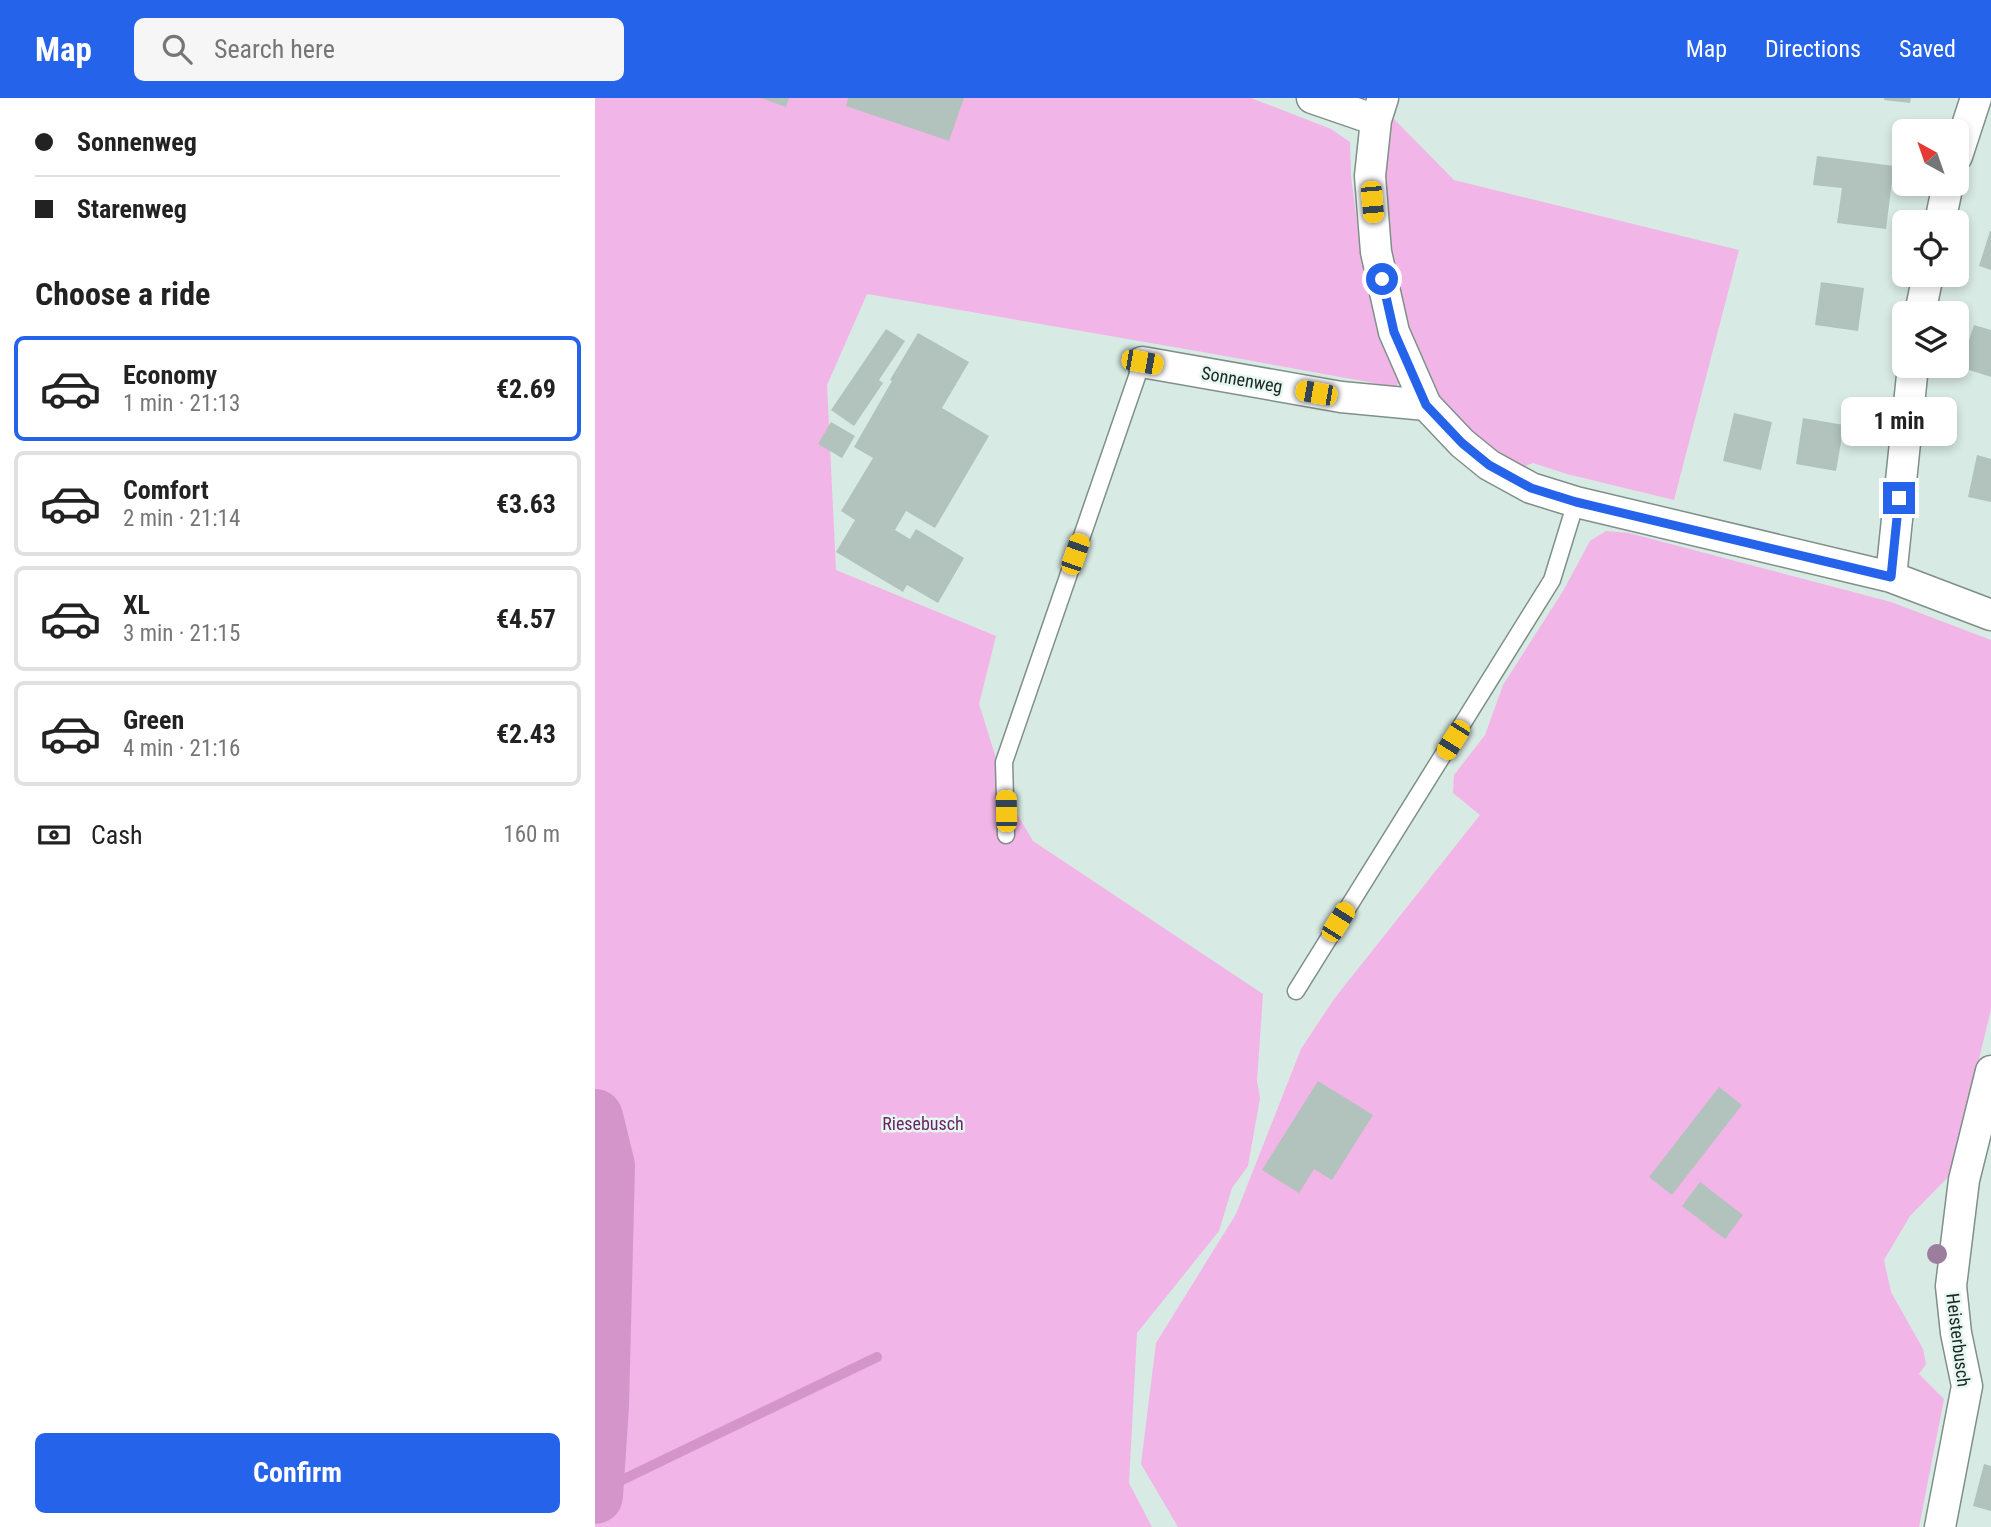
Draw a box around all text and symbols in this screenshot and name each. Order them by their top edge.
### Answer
search box [134,18,624,81]
text: Map [35,30,92,69]
icon: search [158,30,196,68]
text: Search here [214,34,335,64]
text: Map [1686,35,1727,63]
text: Directions [1765,35,1861,63]
text: Saved [1899,35,1956,63]
north arrow [1892,119,1969,196]
map controls [1892,119,1969,378]
text: Sonnenweg [77,127,197,157]
car [1360,180,1385,224]
text: Starenweg [77,194,187,224]
button: locate [1892,210,1969,287]
route start [1366,263,1398,295]
text: Choose a ride [35,275,210,313]
button: layers [1892,301,1969,378]
car [1120,348,1165,376]
icon: car [39,357,102,420]
text: Economy [123,360,217,390]
street label: Sonnenweg [1200,362,1284,397]
text: €2.69 [496,374,556,404]
car [1294,379,1339,407]
text: 1 min · 21:13 [123,390,240,417]
callout: 1 min [1841,396,1957,446]
text: 1 min [1873,408,1925,435]
icon: car [39,472,102,535]
text: Comfort [123,475,209,505]
route end [1883,482,1915,514]
text: €3.63 [496,489,556,519]
text: 2 min · 21:14 [123,505,240,532]
car [1059,531,1092,577]
icon: car [39,587,102,650]
text: XL [123,590,150,620]
text: €4.57 [496,604,556,634]
text: 3 min · 21:15 [123,620,240,647]
icon: car [39,702,102,765]
text: Green [123,705,184,735]
car [1433,717,1474,763]
text: €2.43 [496,719,556,749]
text: 4 min · 21:16 [123,735,240,762]
car [996,790,1017,832]
icon: cash [35,816,73,854]
text: Cash [91,820,143,850]
text: 160 m [503,821,560,848]
car [1318,899,1359,945]
park label: Riesebusch [882,1113,964,1134]
street label: Heisterbusch [1942,1292,1975,1388]
button: Confirm [35,1433,560,1513]

